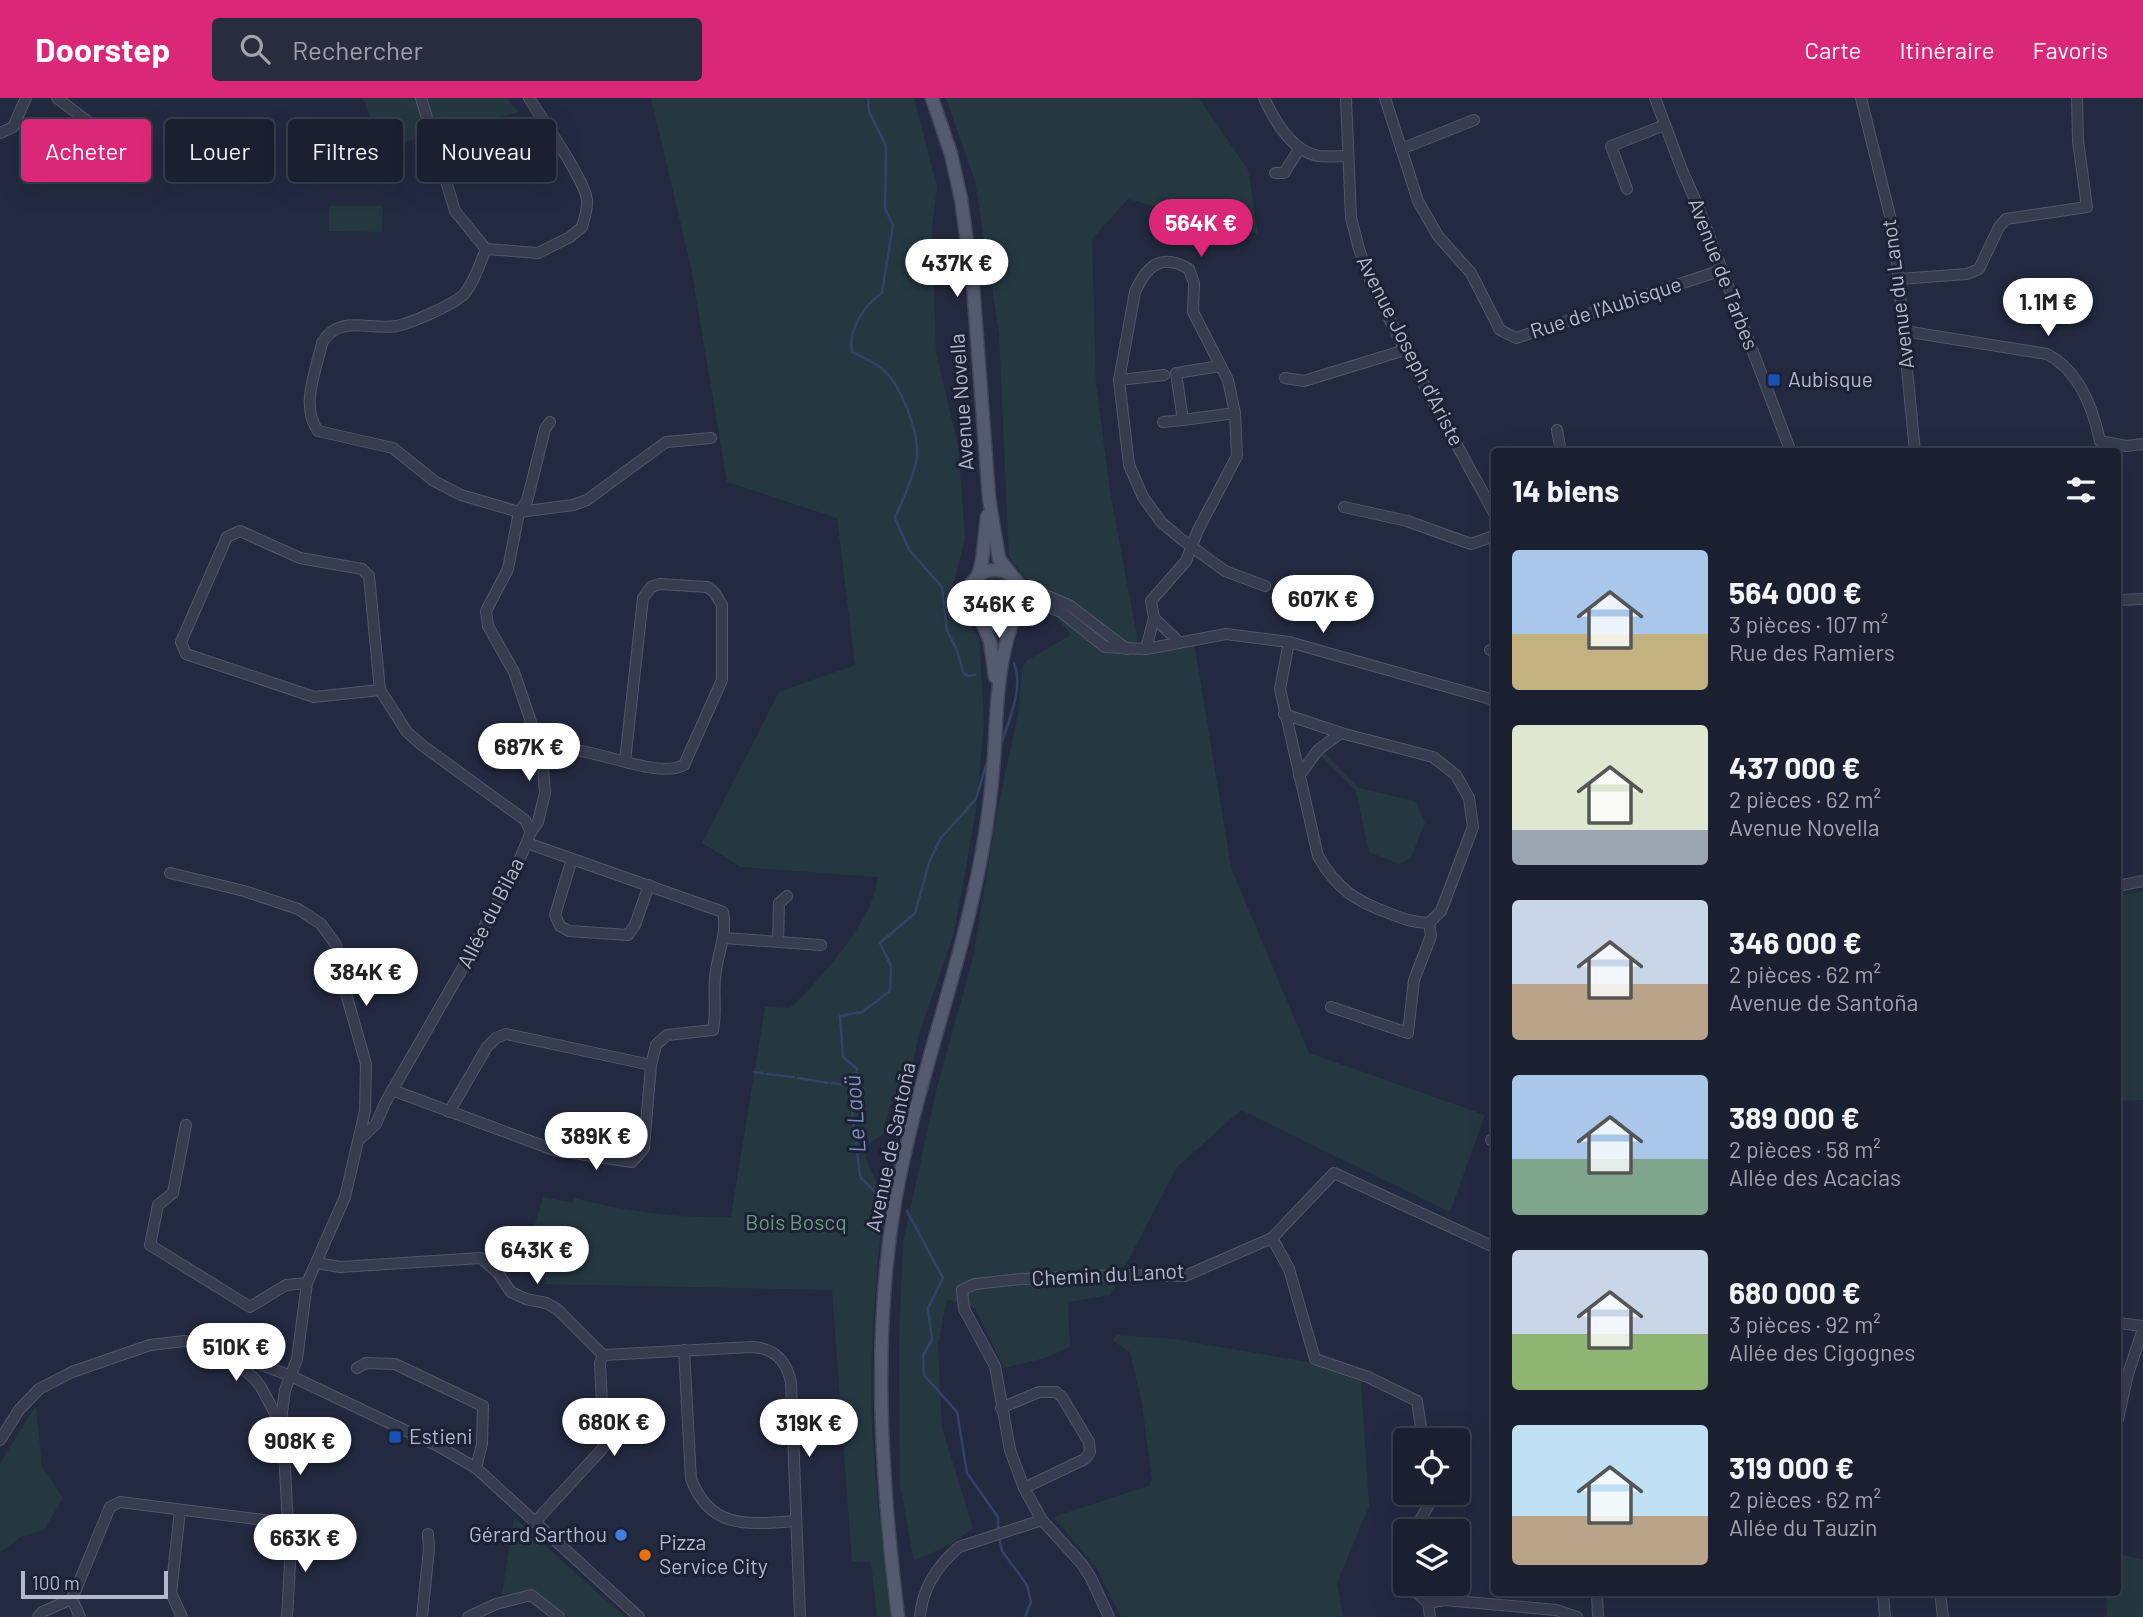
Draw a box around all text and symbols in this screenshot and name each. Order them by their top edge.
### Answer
search box [212,18,702,81]
text: Doorstep [35,29,170,69]
icon: search [236,30,274,68]
text: Rechercher [292,34,423,65]
text: Carte [1805,35,1861,64]
text: Itinéraire [1899,35,1995,64]
text: Favoris [2033,35,2108,64]
chip: Acheter [21,119,151,182]
chip: Louer [165,119,274,182]
chip: Filtres [288,119,403,182]
chip: Nouveau [417,119,556,182]
street label: Avenue de Tarbes [1684,194,1765,353]
pin: 564K € [1144,200,1258,259]
text: 564K € [1165,208,1237,236]
street label: Avenue du Lanot [1875,218,1918,370]
pin: 437K € [900,240,1014,299]
text: 437K € [921,248,993,276]
street label: Avenue Joseph d'Ariste [1352,251,1470,450]
street label: Rue de l'Aubisque [1527,270,1684,343]
pin: 1.1M € [1991,278,2105,338]
text: 1.1M € [2019,287,2077,315]
street label: Avenue Novella [943,333,978,471]
place label: Aubisque [1788,366,1873,391]
marker: Aubisque [1766,372,1782,388]
icon: filters [2062,471,2100,509]
text: 14 biens [1512,472,1619,508]
text: 564 000 € [1729,574,1862,610]
pin: 607K € [1266,575,1380,635]
icon: home [1568,578,1652,662]
pin: 346K € [942,580,1056,640]
text: 607K € [1288,584,1358,612]
text: 346K € [963,589,1035,617]
text: 3 pièces · 107 m² [1729,610,1888,638]
text: Rue des Ramiers [1729,638,1895,666]
pin: 687K € [472,724,586,783]
text: 687K € [494,732,564,760]
text: 437 000 € [1729,749,1861,785]
icon: home [1568,753,1652,837]
text: 2 pièces · 62 m² [1729,785,1881,813]
text: Avenue Novella [1729,813,1879,841]
street label: Allée du Bilaa [451,853,528,972]
text: 346 000 € [1729,924,1862,960]
icon: home [1568,928,1652,1012]
pin: 384K € [309,948,423,1008]
text: 384K € [330,957,402,985]
text: 2 pièces · 62 m² [1729,960,1881,988]
text: Avenue de Santoña [1729,988,1918,1016]
street label: Avenue de Santoña [859,1060,920,1234]
water label: Le Laoü [837,1074,871,1154]
text: 389 000 € [1729,1099,1860,1135]
icon: home [1568,1103,1652,1187]
pin: 389K € [539,1112,653,1172]
text: 389K € [561,1121,631,1149]
text: 2 pièces · 58 m² [1729,1135,1881,1163]
text: Allée des Acacias [1729,1163,1901,1191]
park label: Bois Boscq [745,1209,847,1234]
pin: 643K € [480,1226,594,1286]
text: 643K € [501,1235,573,1263]
street label: Chemin du Lanot [1031,1257,1185,1290]
text: 680 000 € [1729,1274,1861,1310]
icon: home [1568,1278,1652,1362]
text: 3 pièces · 92 m² [1729,1310,1881,1338]
pin: 510K € [179,1324,293,1383]
text: 510K € [203,1332,269,1360]
text: Allée des Cigognes [1729,1338,1915,1366]
pin: 680K € [557,1398,671,1458]
pin: 319K € [752,1400,866,1459]
text: 680K € [578,1407,650,1435]
text: 319K € [776,1408,842,1436]
pin: 908K € [243,1418,357,1477]
place label: Estieni [409,1423,473,1448]
text: 908K € [264,1426,336,1454]
map controls [1393,1428,1470,1596]
button: locate [1393,1428,1470,1505]
marker: Estieni [387,1429,403,1445]
text: 319 000 € [1729,1449,1854,1485]
icon: home [1568,1453,1652,1537]
text: 2 pièces · 62 m² [1729,1485,1881,1513]
text: Allée du Tauzin [1729,1513,1877,1541]
pin: 663K € [248,1514,362,1574]
button: layers [1393,1519,1470,1596]
place label: Gérard Sarthou [469,1521,607,1546]
text: 663K € [270,1523,340,1551]
marker: Gérard Sarthou [613,1527,629,1543]
place label: Pizza Service City [659,1529,768,1578]
marker: Pizza Service City [637,1547,653,1563]
scale bar [21,1568,168,1600]
text: 100 m [32,1571,80,1594]

